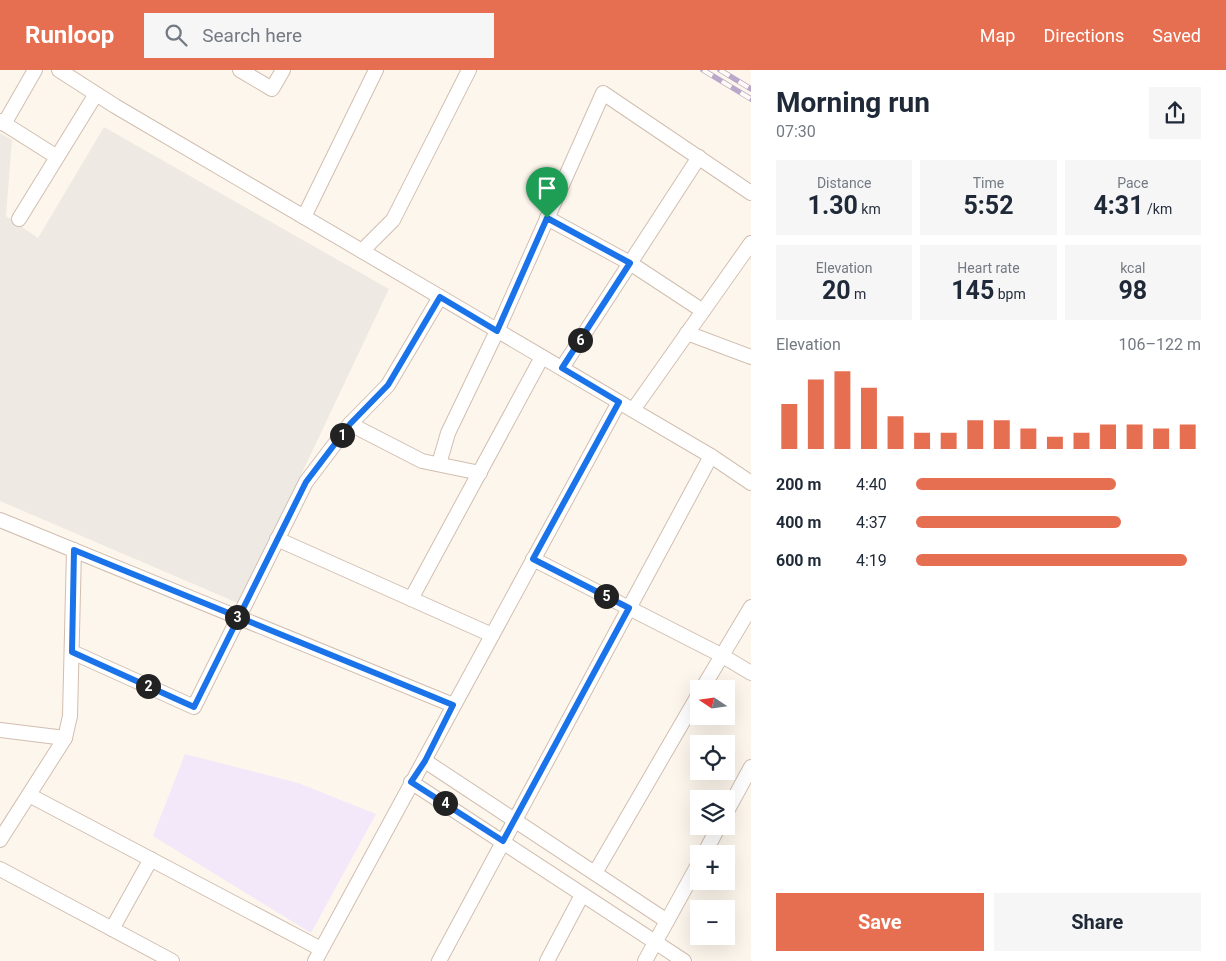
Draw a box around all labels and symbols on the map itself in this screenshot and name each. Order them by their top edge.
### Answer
pin [526,167,568,218]
pin: 6 [568,328,592,352]
pin: 1 [330,422,354,448]
pin: 5 [594,584,618,608]
pin: 3 [224,604,250,630]
pin: 2 [136,674,160,698]
north arrow [690,680,735,725]
pin: 4 [432,790,458,816]

